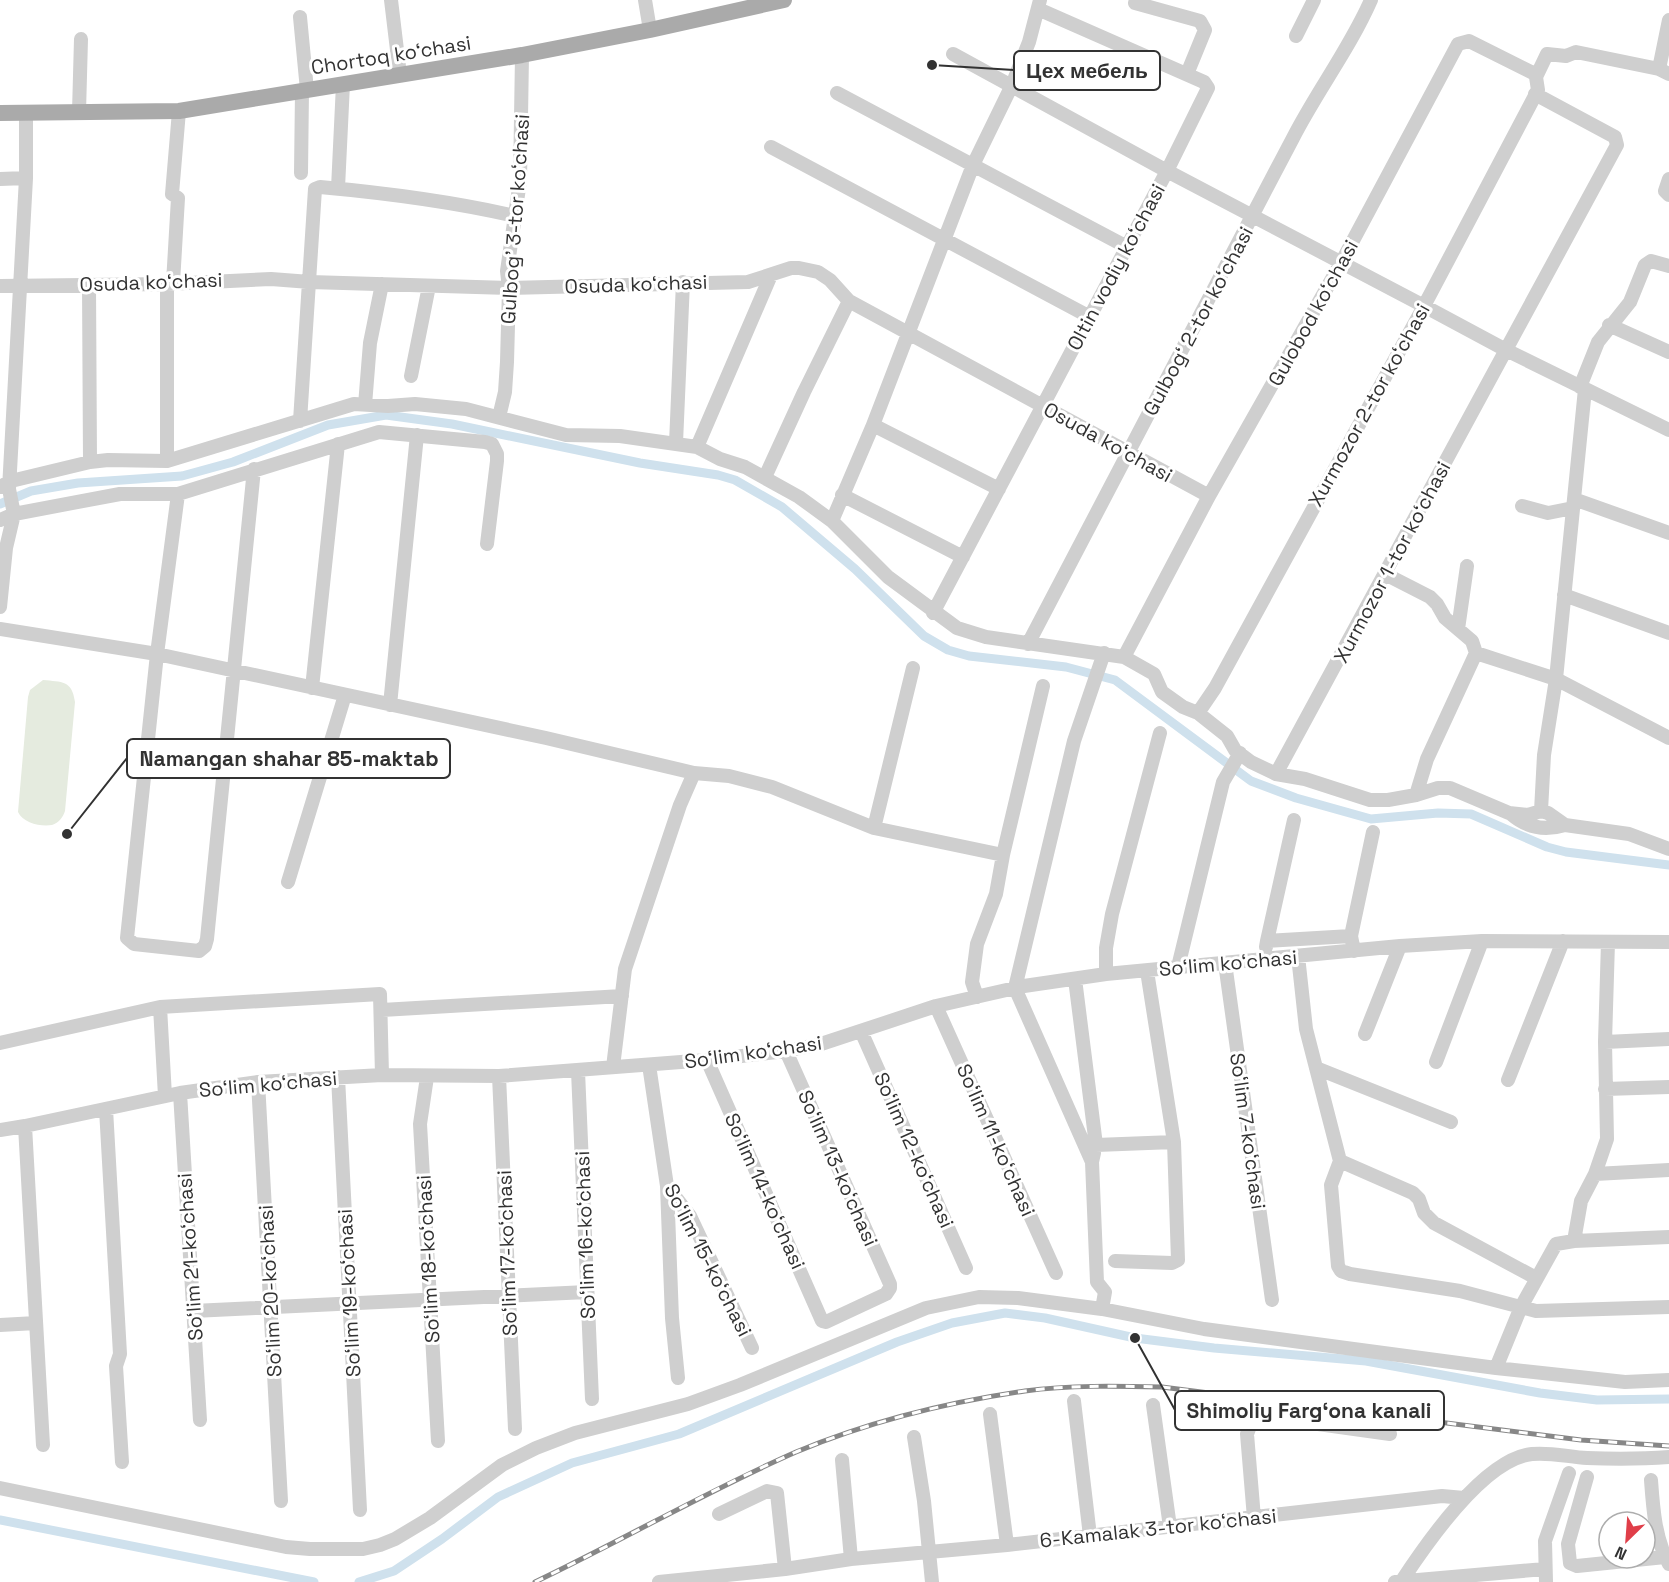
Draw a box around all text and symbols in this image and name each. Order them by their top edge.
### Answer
street label: Chortoq koʻchasi [309,30,473,80]
callout: Цех мебель [1014,51,1160,90]
text: Цех мебель [1026,57,1148,84]
street label: Gulbog' 3-tor koʻchasi [495,113,535,325]
street label: Oltin vodiy koʻchasi [1061,179,1171,355]
street label: Gulbogʻ 2-tor koʻchasi [1137,222,1259,420]
street label: Gulobod koʻchasi [1262,235,1364,391]
street label: Osuda koʻchasi [79,267,223,297]
street label: Osuda koʻchasi [564,269,708,299]
street label: Xurmozor 2-tor koʻchasi [1302,299,1436,511]
street label: Osuda koʻchasi [1039,396,1177,488]
street label: Xurmozor 1-tor koʻchasi [1328,457,1456,667]
callout: Namangan shahar 85-maktab [127,739,450,778]
text: Namangan shahar 85-maktab [139,745,439,772]
street label: Soʻlim koʻchasi [1158,944,1298,982]
street label: Soʻlim koʻchasi [683,1029,823,1075]
street label: Soʻlim 7-koʻchasi [1224,1051,1272,1211]
street label: Soʻlim 11-koʻchasi [951,1060,1041,1220]
street label: Soʻlim koʻchasi [198,1065,338,1103]
street label: Soʻlim 12-koʻchasi [868,1068,960,1232]
street label: Soʻlim 13-koʻchasi [792,1086,884,1250]
street label: Soʻlim 14-koʻchasi [719,1109,811,1273]
street label: Soʻlim 16-koʻchasi [569,1150,601,1320]
street label: Soʻlim 17-koʻchasi [491,1170,523,1336]
street label: Soʻlim 21-koʻchasi [171,1172,209,1342]
street label: Soʻlim 18-koʻchasi [411,1174,445,1344]
street label: Soʻlim 15-koʻchasi [658,1179,758,1341]
street label: Soʻlim 20-koʻchasi [253,1204,287,1378]
street label: Soʻlim 19-koʻchasi [332,1208,366,1378]
callout: Shimoliy Fargʻona kanali [1175,1391,1444,1430]
text: Shimoliy Fargʻona kanali [1187,1397,1431,1424]
street label: 6-Kamalak 3-tor koʻchasi [1038,1503,1278,1553]
north arrow [1597,1510,1657,1570]
text: N [1612,1541,1630,1565]

